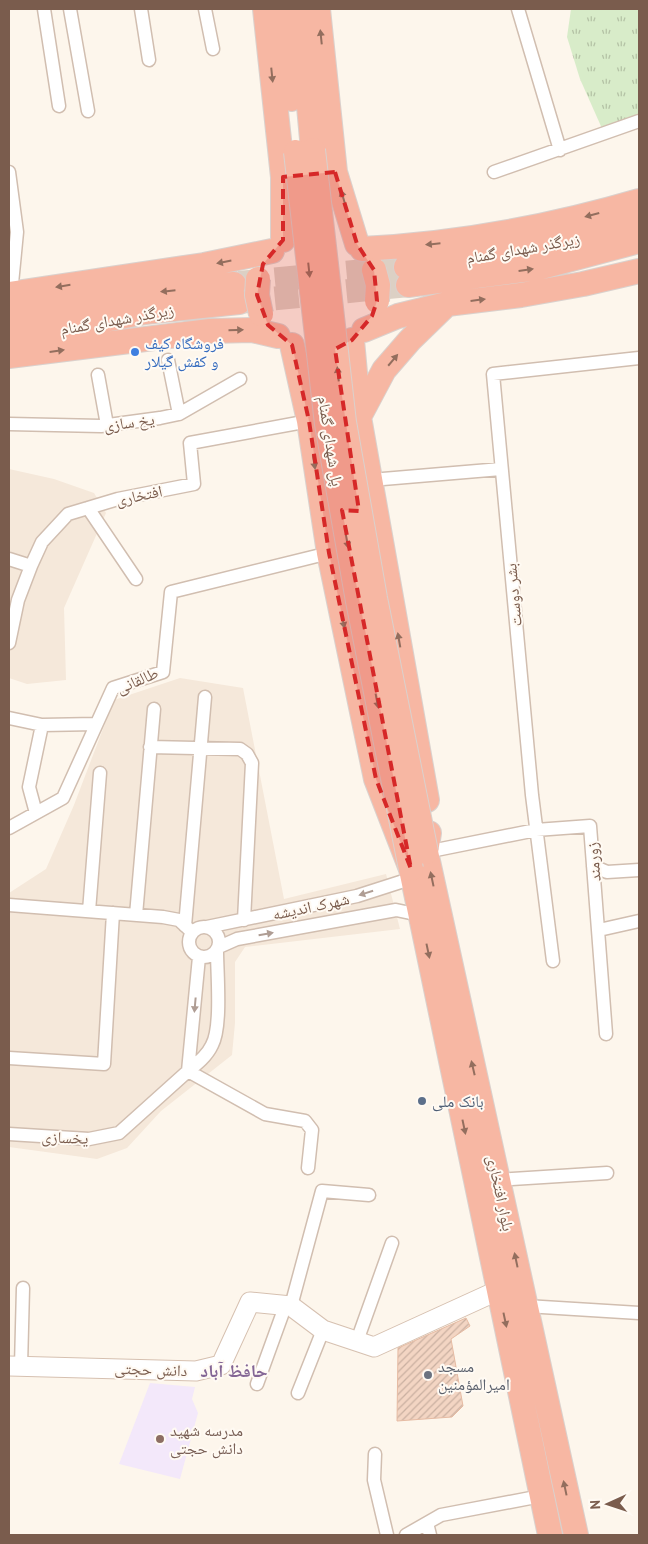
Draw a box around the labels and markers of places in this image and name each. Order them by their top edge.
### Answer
place label: فروشگاه کیف و کفش گیلار [144,333,224,372]
marker: فروشگاه کیف و کفش گیلار [129,346,141,358]
place label: بانک ملی [432,1091,484,1112]
marker: بانک ملی [416,1095,428,1107]
place label: مسجد امیرالمؤمنین [438,1356,510,1395]
marker: مسجد امیرالمؤمنین [422,1369,434,1381]
place label: مدرسه شهید دانش حجتی [170,1420,243,1459]
marker: مدرسه شهید دانش حجتی [154,1433,166,1445]

